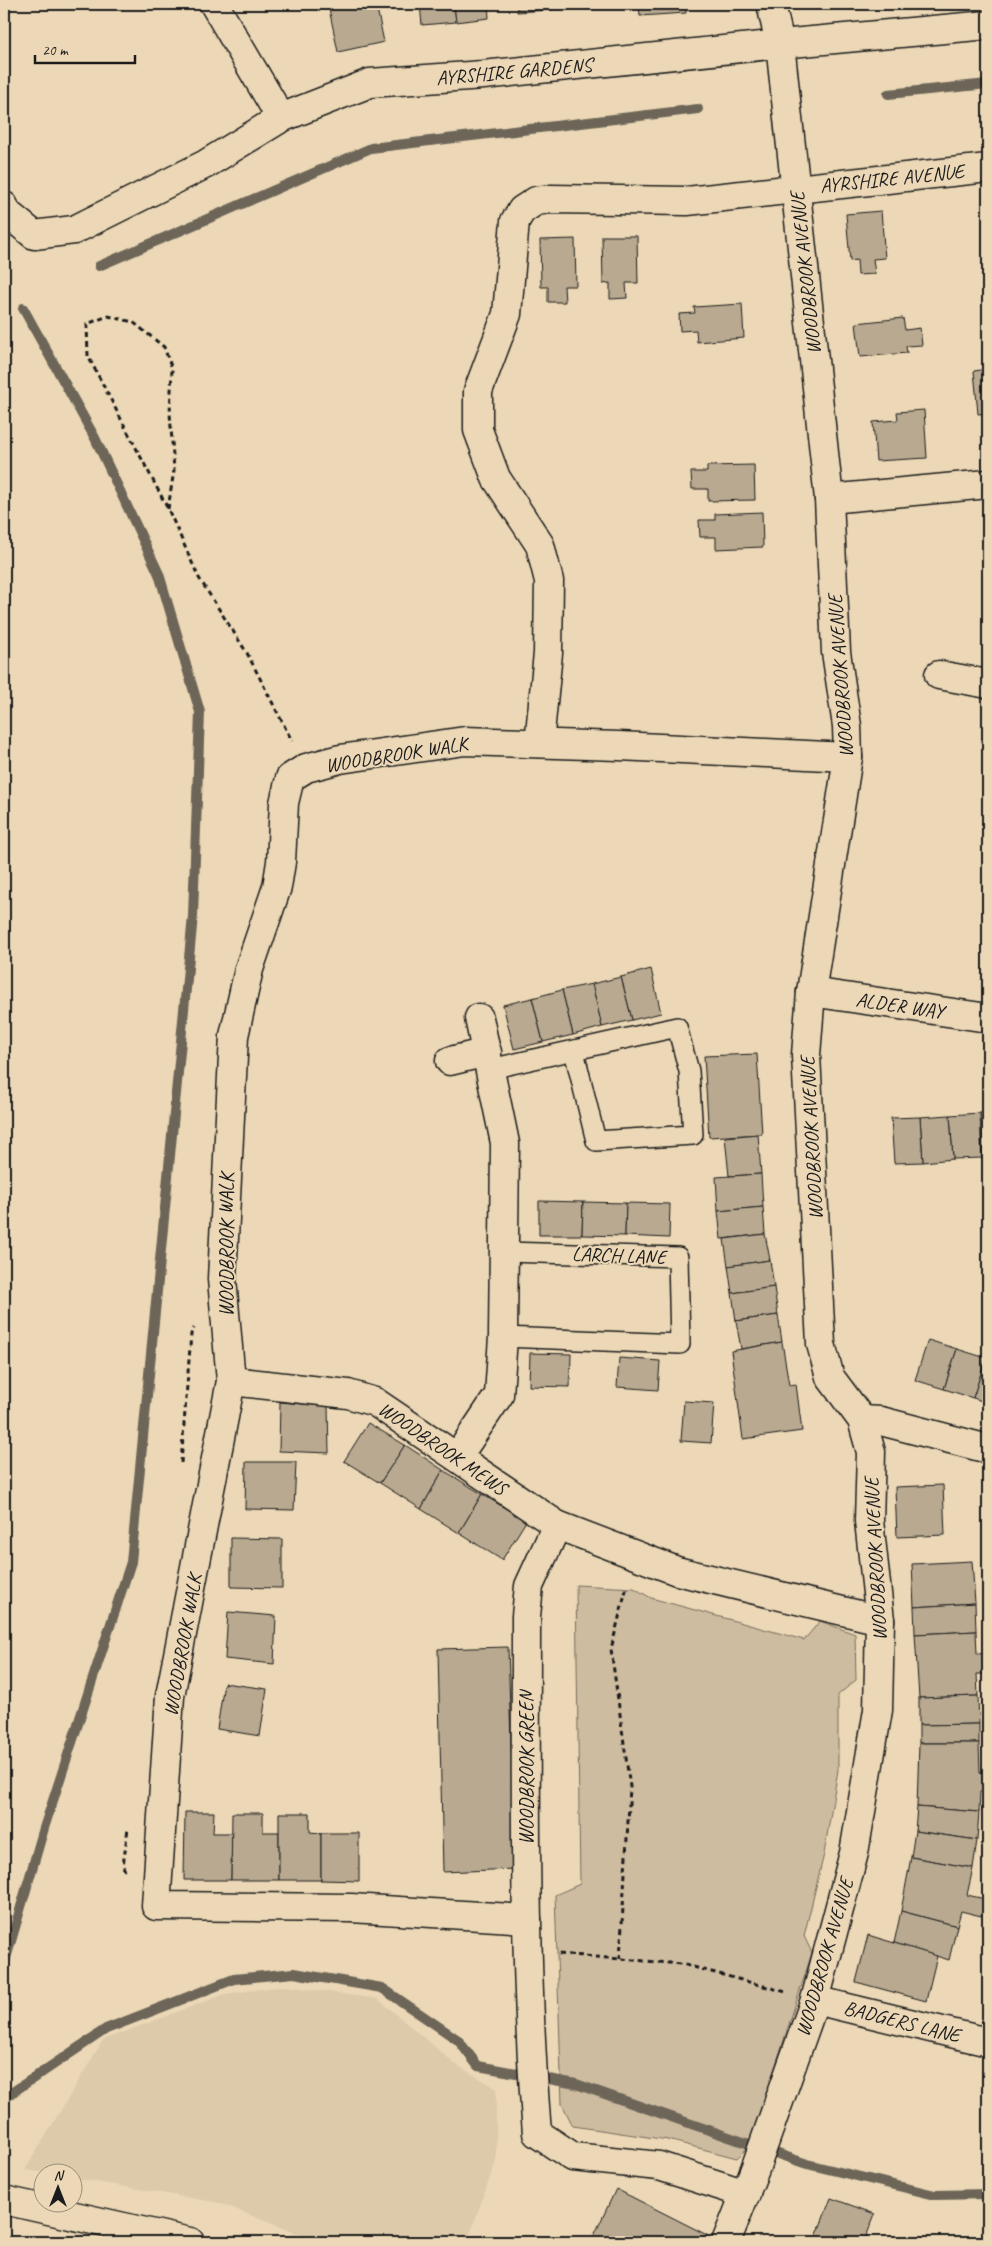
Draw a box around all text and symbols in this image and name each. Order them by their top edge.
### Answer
scale bar [35,32,135,64]
text: 20 m [42,41,69,60]
street label: AYRSHIRE GARDENS [435,52,597,91]
street label: AYRSHIRE AVENUE [819,158,968,198]
street label: WOODBROOK AVENUE [784,187,826,355]
street label: WOODBROOK AVENUE [822,591,859,758]
street label: WOODBROOK WALK [323,730,472,778]
street label: ALDER WAY [854,987,948,1024]
street label: WOODBROOK AVENUE [795,1053,828,1220]
street label: WOODBROOK WALK [214,1170,239,1317]
street label: LARCH LANE [572,1241,669,1270]
street label: WOODBROOK MEWS [374,1396,514,1502]
street label: WOODBROOK AVENUE [859,1474,892,1641]
street label: WOODBROOK WALK [158,1569,208,1718]
street label: WOODBROOK GREEN [514,1689,539,1845]
street label: WOODBROOK AVENUE [790,1872,860,2039]
street label: BADGERS LANE [841,1995,965,2049]
north arrow [32,2164,82,2214]
text: N [54,2167,65,2184]

